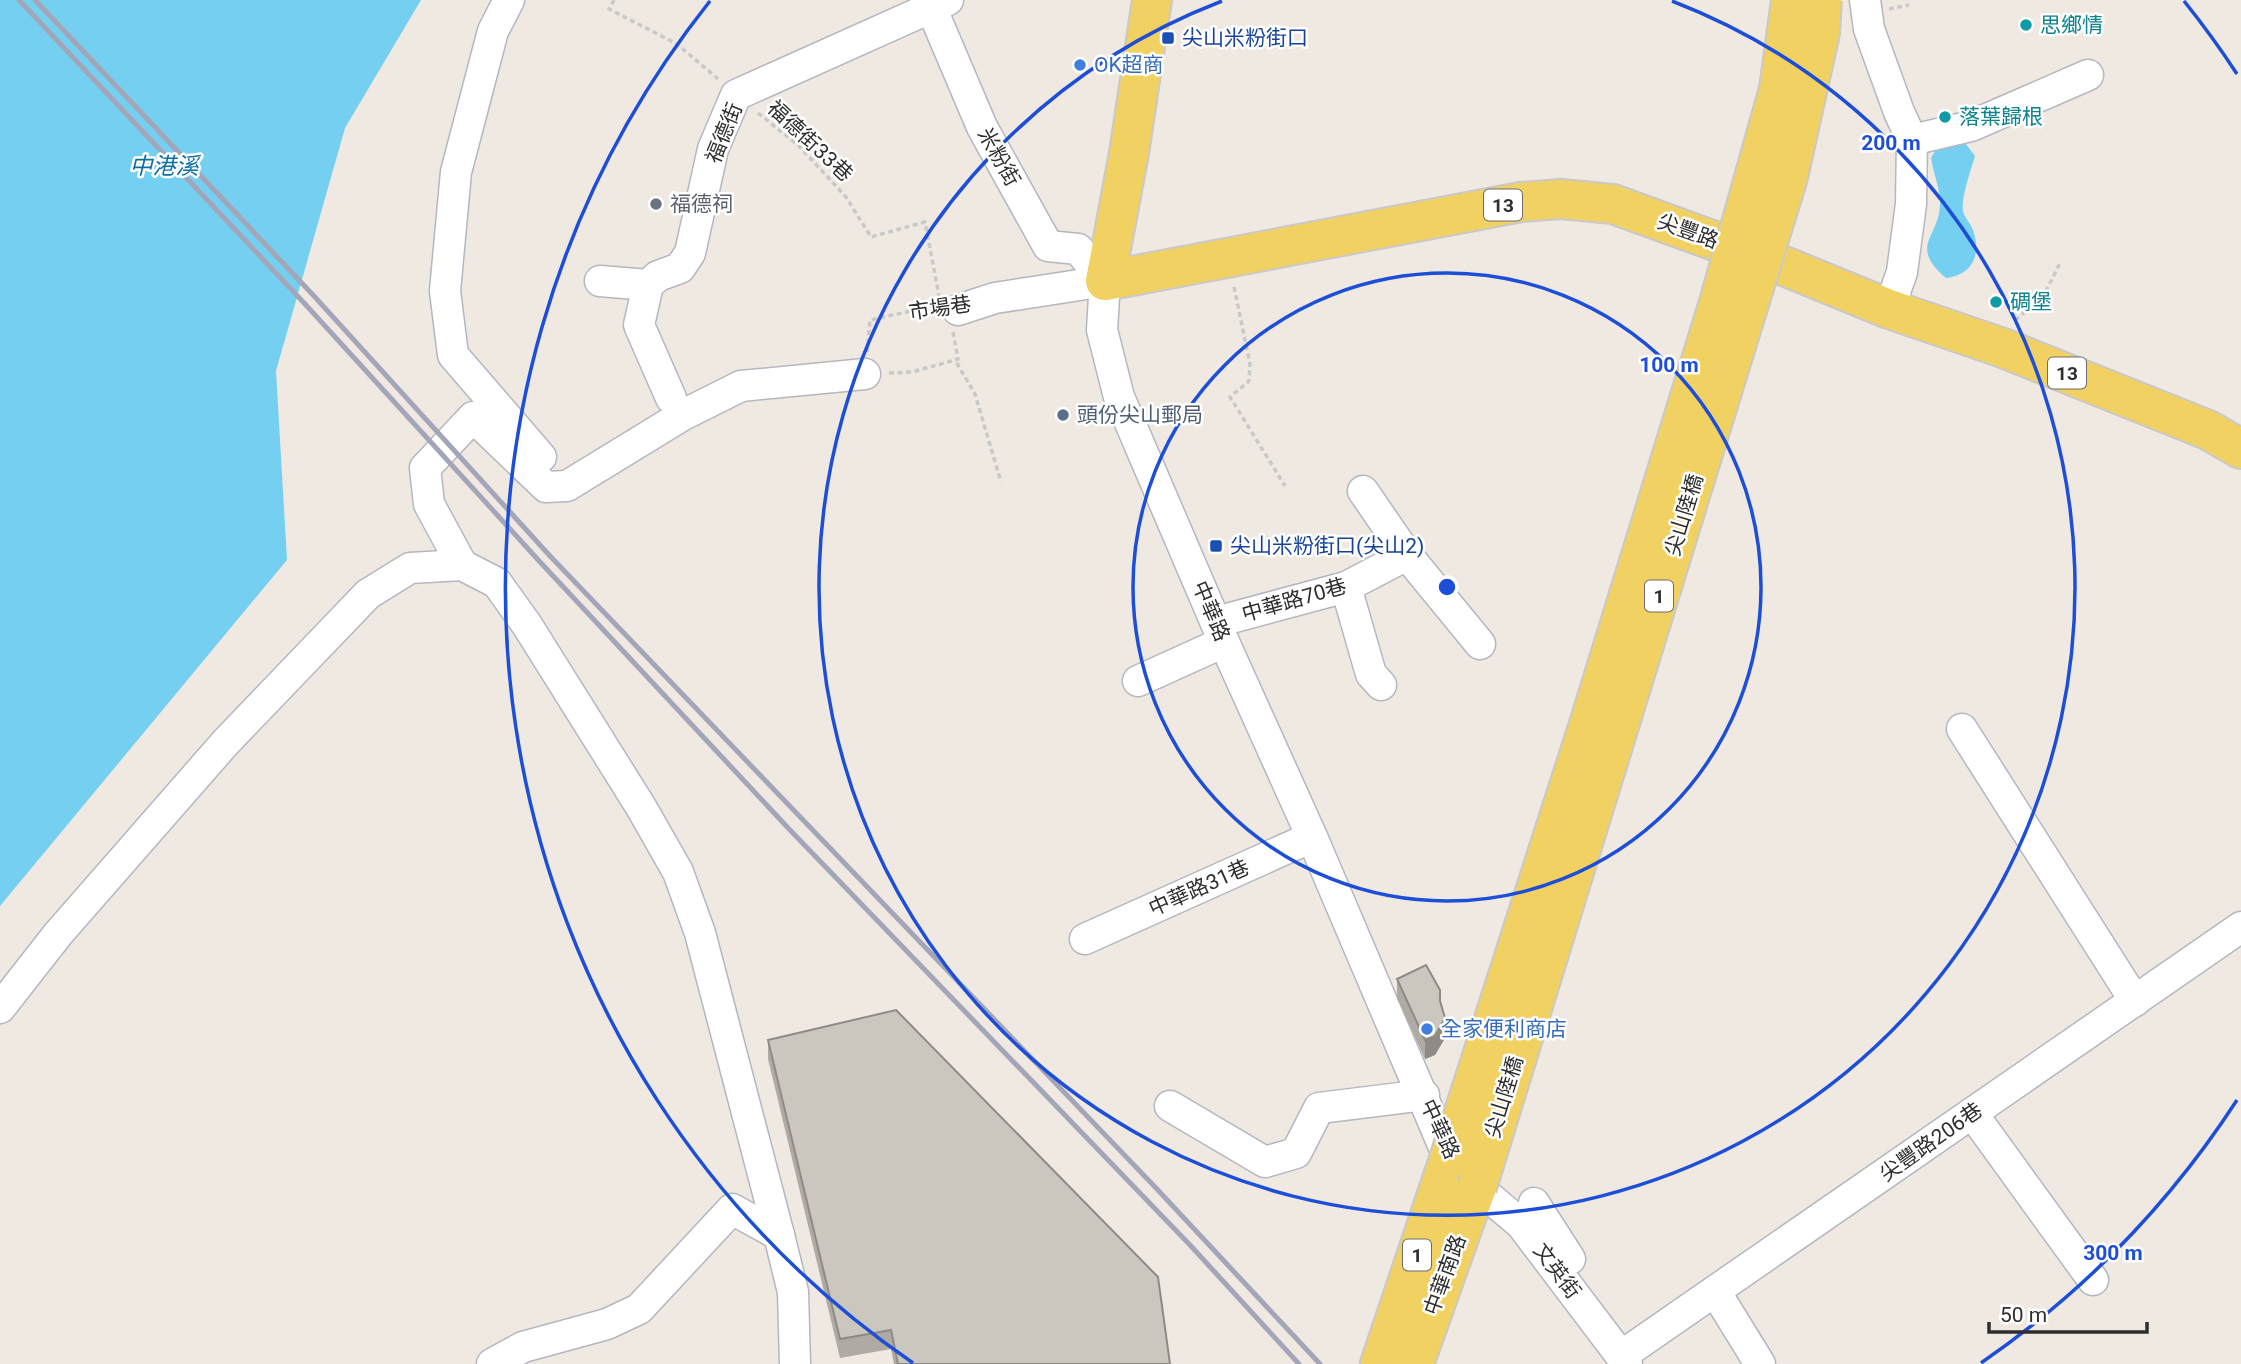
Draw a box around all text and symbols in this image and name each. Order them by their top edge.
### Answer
place label: 思鄉情 [2040,13,2103,37]
marker: 思鄉情 [2018,17,2034,33]
place label: 尖山米粉街口 [1182,26,1308,50]
marker: 尖山米粉街口 [1160,30,1176,46]
place label: OK超商 [1094,53,1164,77]
marker: OK超商 [1072,57,1088,73]
street label: 福德街33巷 [762,96,858,186]
street label: 福德街 [701,99,747,167]
place label: 落葉歸根 [1959,105,2043,129]
marker: 落葉歸根 [1937,109,1953,125]
street label: 米粉街 [973,124,1025,190]
text: 200 m [1861,131,1921,155]
water label: 中港溪 [130,153,202,180]
road number: 13 [1484,190,1522,220]
place label: 福德祠 [670,192,733,216]
marker: 福德祠 [648,196,664,212]
street label: 尖豐路 [1654,209,1722,253]
place label: 碉堡 [2010,290,2052,314]
street label: 市場巷 [907,292,973,324]
marker: 碉堡 [1988,294,2004,310]
text: 100 m [1639,353,1699,377]
road number: 13 [2048,358,2086,388]
place label: 頭份尖山郵局 [1077,403,1203,427]
marker: 頭份尖山郵局 [1055,407,1071,423]
street label: 尖山陸橋 [1660,471,1708,559]
place label: 尖山米粉街口(尖山2) [1230,534,1424,558]
marker: 尖山米粉街口(尖山2) [1208,538,1224,554]
street label: 中華路70巷 [1239,574,1349,626]
centre of rings [1435,575,1459,599]
street label: 中華路 [1188,577,1234,645]
road number: 1 [1645,580,1673,611]
street label: 中華路31巷 [1145,855,1253,921]
place label: 全家便利商店 [1441,1017,1567,1041]
marker: 全家便利商店 [1419,1021,1435,1037]
street label: 尖山陸橋 [1480,1053,1528,1141]
street label: 中華路 [1416,1095,1464,1163]
street label: 尖豐路206巷 [1875,1098,1987,1186]
street label: 中華南路 [1419,1231,1471,1319]
street label: 文英街 [1528,1239,1586,1303]
road number: 1 [1403,1240,1431,1270]
text: 300 m [2083,1241,2143,1265]
scale bar [1989,1290,2146,1334]
text: 50 m [2000,1303,2047,1327]

